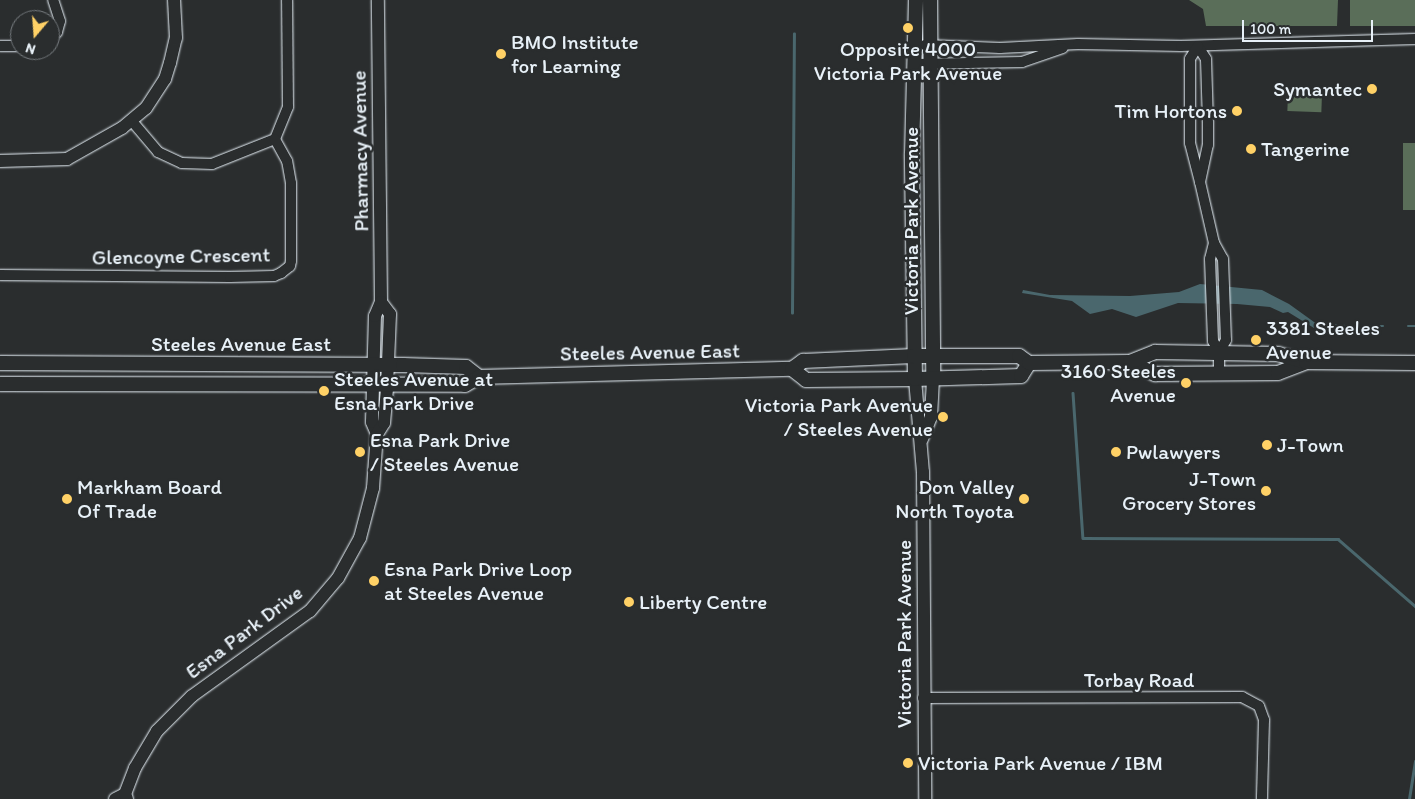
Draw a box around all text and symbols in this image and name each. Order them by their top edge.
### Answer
north arrow [10,10,60,60]
scale bar [1245,10,1376,42]
text: 100 m [1250,20,1291,38]
marker: Opposite 4000 Victoria Park Avenue [902,22,914,34]
place label: BMO Institute for Learning [511,29,641,79]
place label: Opposite 4000 Victoria Park Avenue [814,36,1002,86]
text: N [23,39,38,58]
marker: BMO Institute for Learning [495,48,507,60]
street label: Pharmacy Avenue [346,71,374,231]
place label: Symantec [1273,76,1362,102]
marker: Symantec [1366,83,1378,95]
place label: Tim Hortons [1114,98,1227,124]
marker: Tim Hortons [1231,105,1243,117]
street label: Victoria Park Avenue [898,127,924,315]
place label: Tangerine [1261,136,1350,162]
marker: Tangerine [1245,143,1257,155]
street label: Glencoyne Crescent [91,242,271,270]
place label: 3381 Steeles Avenue [1266,315,1380,365]
street label: Steeles Avenue East [151,331,331,357]
marker: 3381 Steeles Avenue [1250,334,1262,346]
street label: Steeles Avenue East [560,338,740,366]
place label: 3160 Steeles Avenue [1061,358,1176,408]
place label: Steeles Avenue at Esna Park Drive [334,366,493,416]
marker: 3160 Steeles Avenue [1180,377,1192,389]
marker: Steeles Avenue at Esna Park Drive [318,385,330,397]
place label: Victoria Park Avenue / Steeles Avenue [746,392,933,442]
marker: Victoria Park Avenue / Steeles Avenue [937,411,949,423]
place label: Esna Park Drive / Steeles Avenue [370,427,519,477]
place label: J-Town [1277,432,1344,458]
place label: Pwlawyers [1126,439,1221,465]
marker: J-Town [1261,439,1273,451]
marker: Esna Park Drive / Steeles Avenue [354,446,366,458]
marker: Pwlawyers [1110,446,1122,458]
place label: J-Town Grocery Stores [1122,466,1256,516]
place label: Markham Board Of Trade [77,474,222,524]
place label: Don Valley North Toyota [897,474,1014,524]
marker: J-Town Grocery Stores [1260,485,1272,497]
marker: Markham Board Of Trade [61,493,73,505]
marker: Don Valley North Toyota [1018,493,1030,505]
street label: Victoria Park Avenue [891,540,917,728]
place label: Esna Park Drive Loop at Steeles Avenue [384,556,573,606]
marker: Esna Park Drive Loop at Steeles Avenue [368,575,380,587]
street label: Esna Park Drive [180,579,308,685]
place label: Liberty Centre [639,589,768,615]
marker: Liberty Centre [623,596,635,608]
street label: Torbay Road [1084,667,1194,693]
place label: Victoria Park Avenue / IBM [918,750,1162,776]
marker: Victoria Park Avenue / IBM [902,757,914,769]

